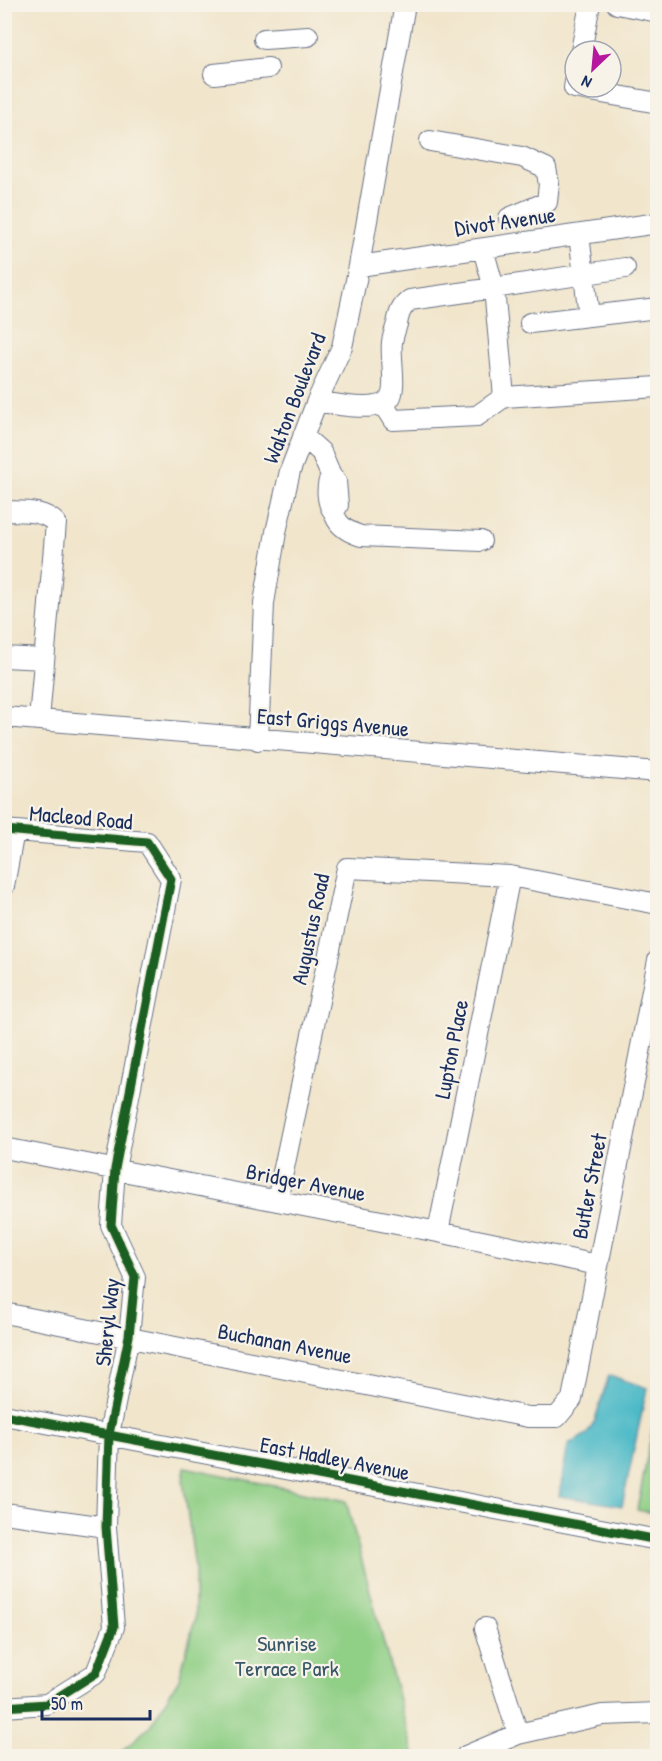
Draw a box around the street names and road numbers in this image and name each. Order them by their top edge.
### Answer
street label: Divot Avenue [453,199,558,243]
street label: Walton Boulevard [255,328,333,468]
street label: East Griggs Avenue [256,700,410,744]
street label: Macleod Road [28,798,134,836]
street label: Augustus Road [284,870,336,987]
street label: Lupton Place [427,997,475,1101]
street label: Butler Street [564,1130,614,1241]
street label: Bridger Avenue [244,1156,368,1208]
street label: Sheryl Way [87,1277,127,1367]
street label: Buchanan Avenue [216,1315,355,1371]
street label: East Hadley Avenue [258,1429,413,1487]

